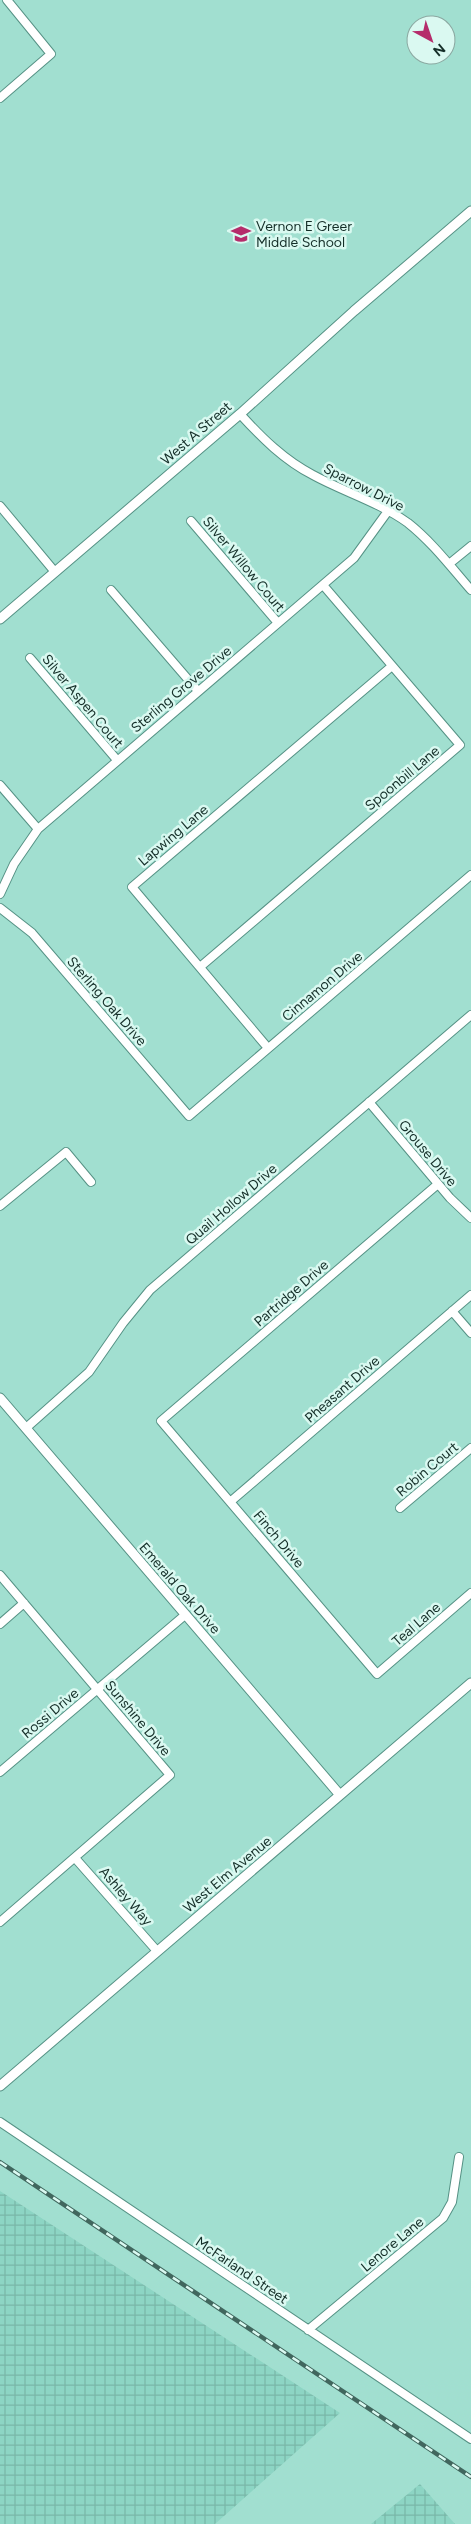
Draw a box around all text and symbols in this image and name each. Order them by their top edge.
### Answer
north arrow [406,15,456,65]
text: N [429,40,449,60]
place label: Vernon E Greer Middle School [256,218,352,251]
school or university icon: Vernon E Greer Middle School [230,223,252,245]
street label: West A Street [158,398,235,469]
street label: Sparrow Drive [321,460,407,515]
street label: Silver Willow Court [199,513,288,615]
street label: Sterling Grove Drive [128,642,235,736]
street label: Silver Aspen Court [38,651,127,752]
street label: Spoonbill Lane [362,742,443,814]
street label: Lapwing Lane [135,801,212,870]
street label: Cinnamon Drive [279,948,366,1025]
street label: Sterling Oak Drive [63,953,150,1050]
street label: Grouse Drive [395,1117,460,1190]
street label: Quail Hollow Drive [182,1160,281,1249]
street label: Partridge Drive [251,1256,332,1330]
street label: Pheasant Drive [302,1352,383,1426]
street label: Robin Court [393,1439,462,1500]
street label: Finch Drive [250,1507,308,1572]
street label: Emerald Oak Drive [135,1539,224,1638]
street label: Teal Lane [389,1599,444,1650]
street label: Sunshine Drive [101,1677,174,1760]
street label: Rossi Drive [18,1684,82,1742]
street label: West Elm Avenue [180,1832,275,1916]
street label: Ashley Way [95,1863,156,1930]
street label: Lenore Lane [358,2213,427,2276]
street label: McFarland Street [192,2233,291,2308]

